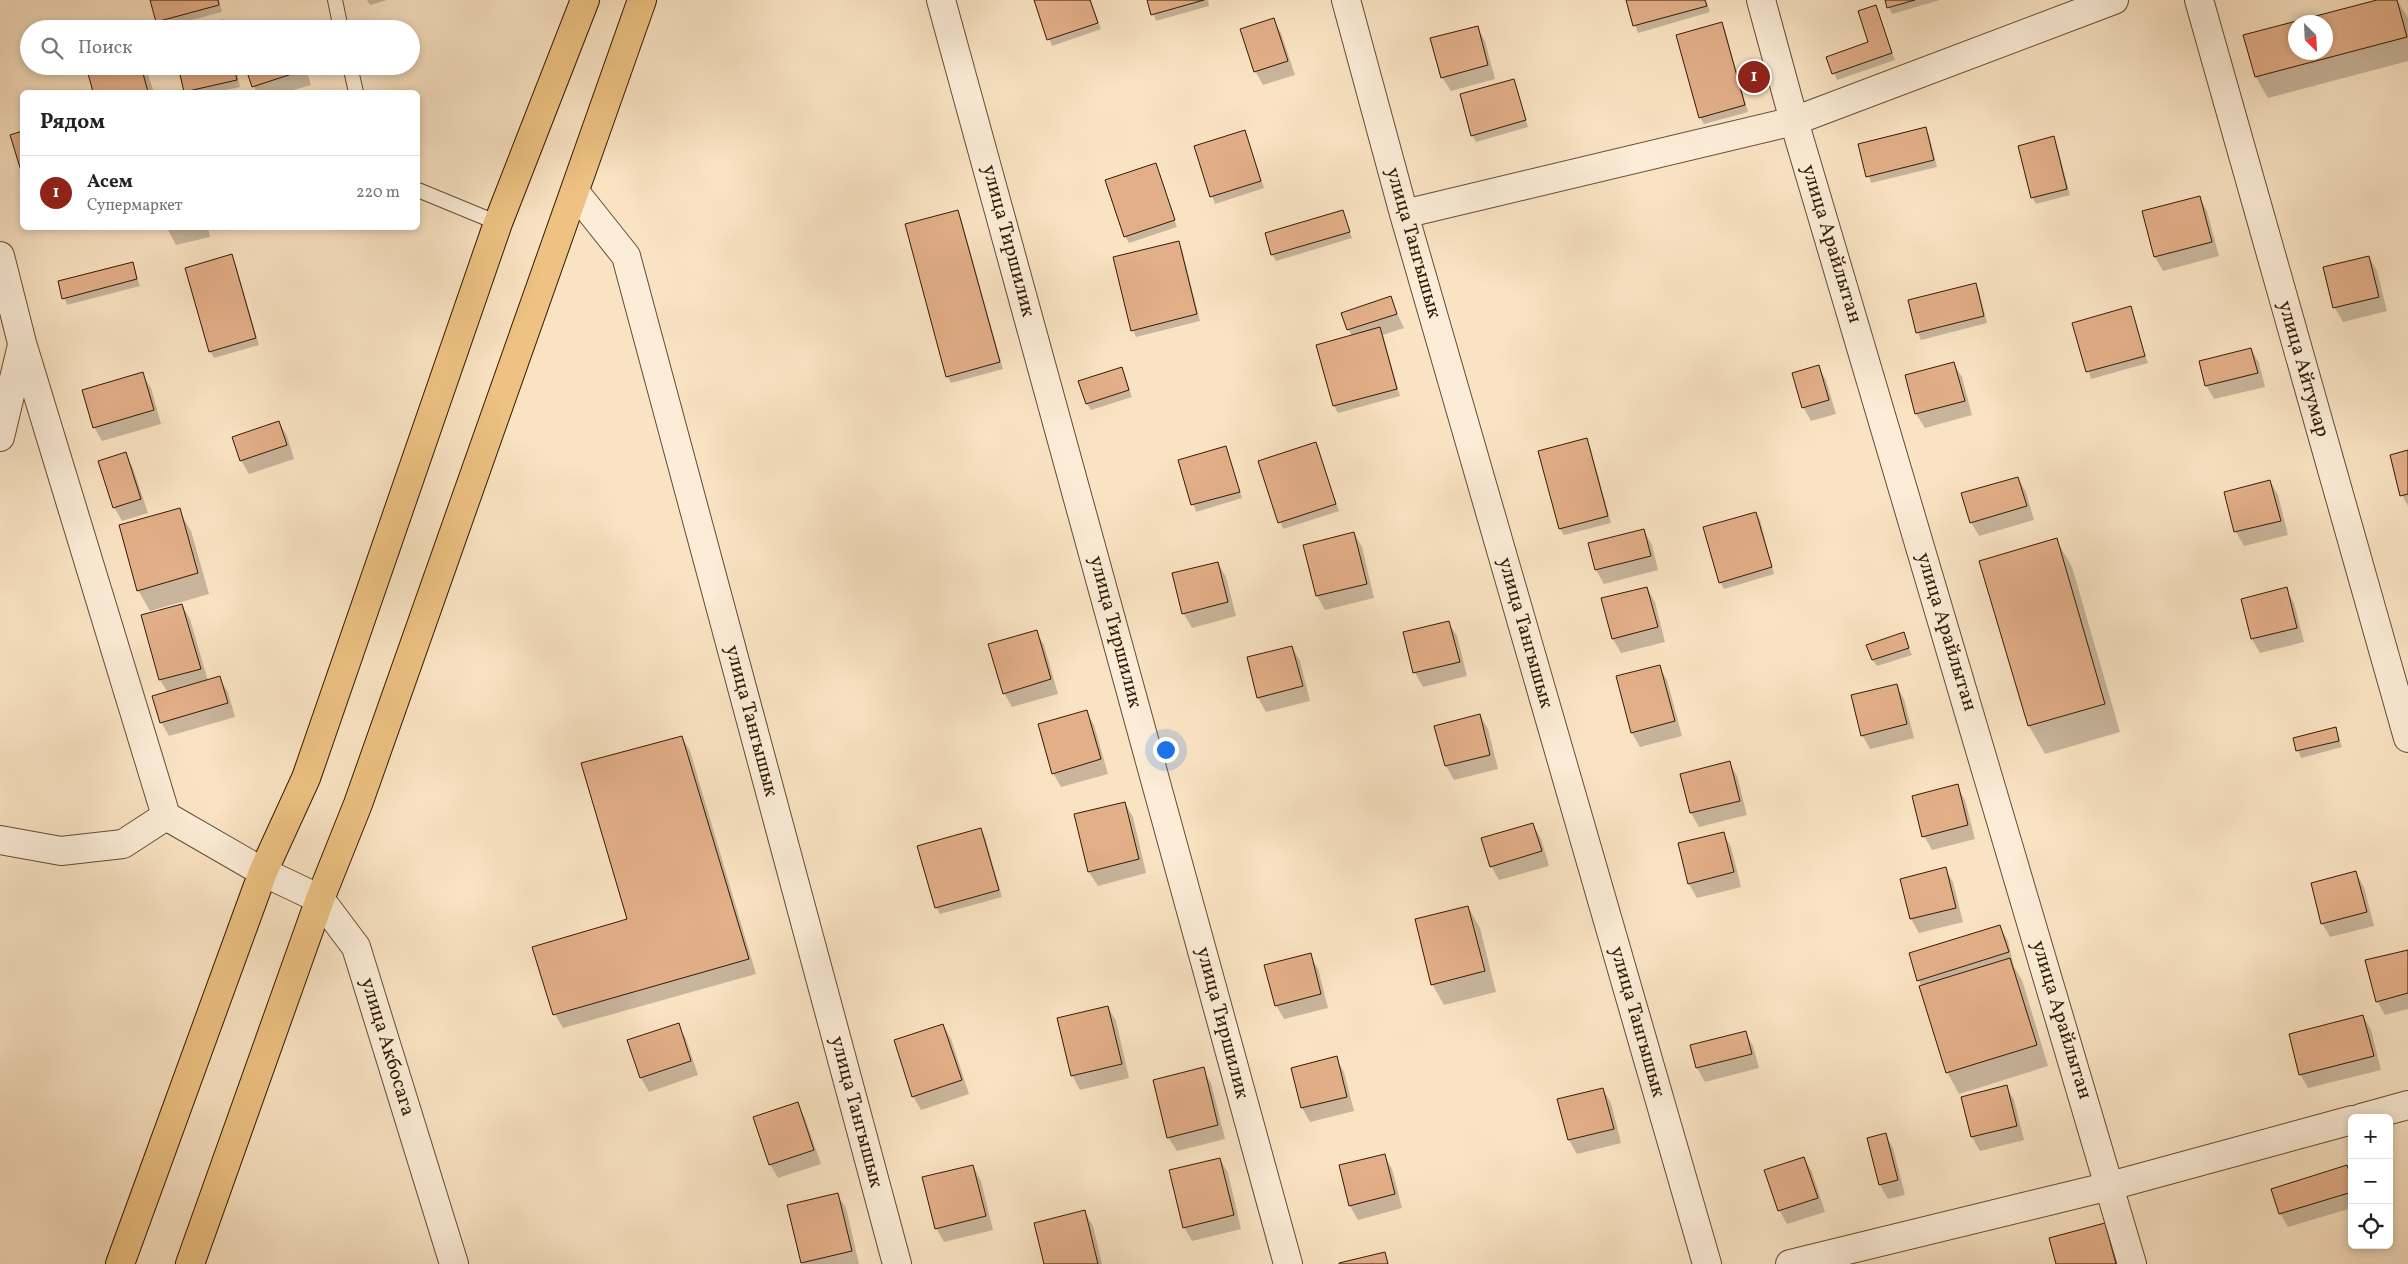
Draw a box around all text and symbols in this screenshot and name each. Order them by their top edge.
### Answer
north arrow [2288,15,2333,60]
search box [20,20,420,75]
icon: search [38,34,66,62]
text: Поиск [78,35,132,61]
pin: 1 [1738,58,1770,96]
text: Рядом [40,108,105,137]
street label: улица Арайлытан [1794,161,1868,327]
street label: улица Тиршилик [974,162,1042,320]
street label: улица Тангышык [1378,164,1448,322]
text: Асем [87,169,133,195]
text: 1 [53,182,59,204]
text: 220 m [356,182,400,204]
text: Супермаркет [87,195,183,217]
street label: улица Айтумар [2270,297,2336,441]
street label: улица Арайлытан [1909,549,1983,715]
street label: улица Тиршилик [1081,553,1149,711]
street label: улица Тангышык [1490,554,1560,712]
street label: улица Тангышык [717,642,785,800]
your location [1153,737,1179,763]
street label: улица Арайлытан [2024,937,2098,1103]
street label: улица Тангышык [1602,943,1672,1101]
street label: улица Тиршилик [1188,944,1256,1102]
street label: улица Акбосага [353,974,421,1120]
street label: улица Тангышык [822,1033,890,1191]
map controls [2348,1114,2393,1249]
button: + [2348,1114,2393,1159]
button: − [2348,1159,2393,1204]
button: locate [2348,1204,2393,1249]

